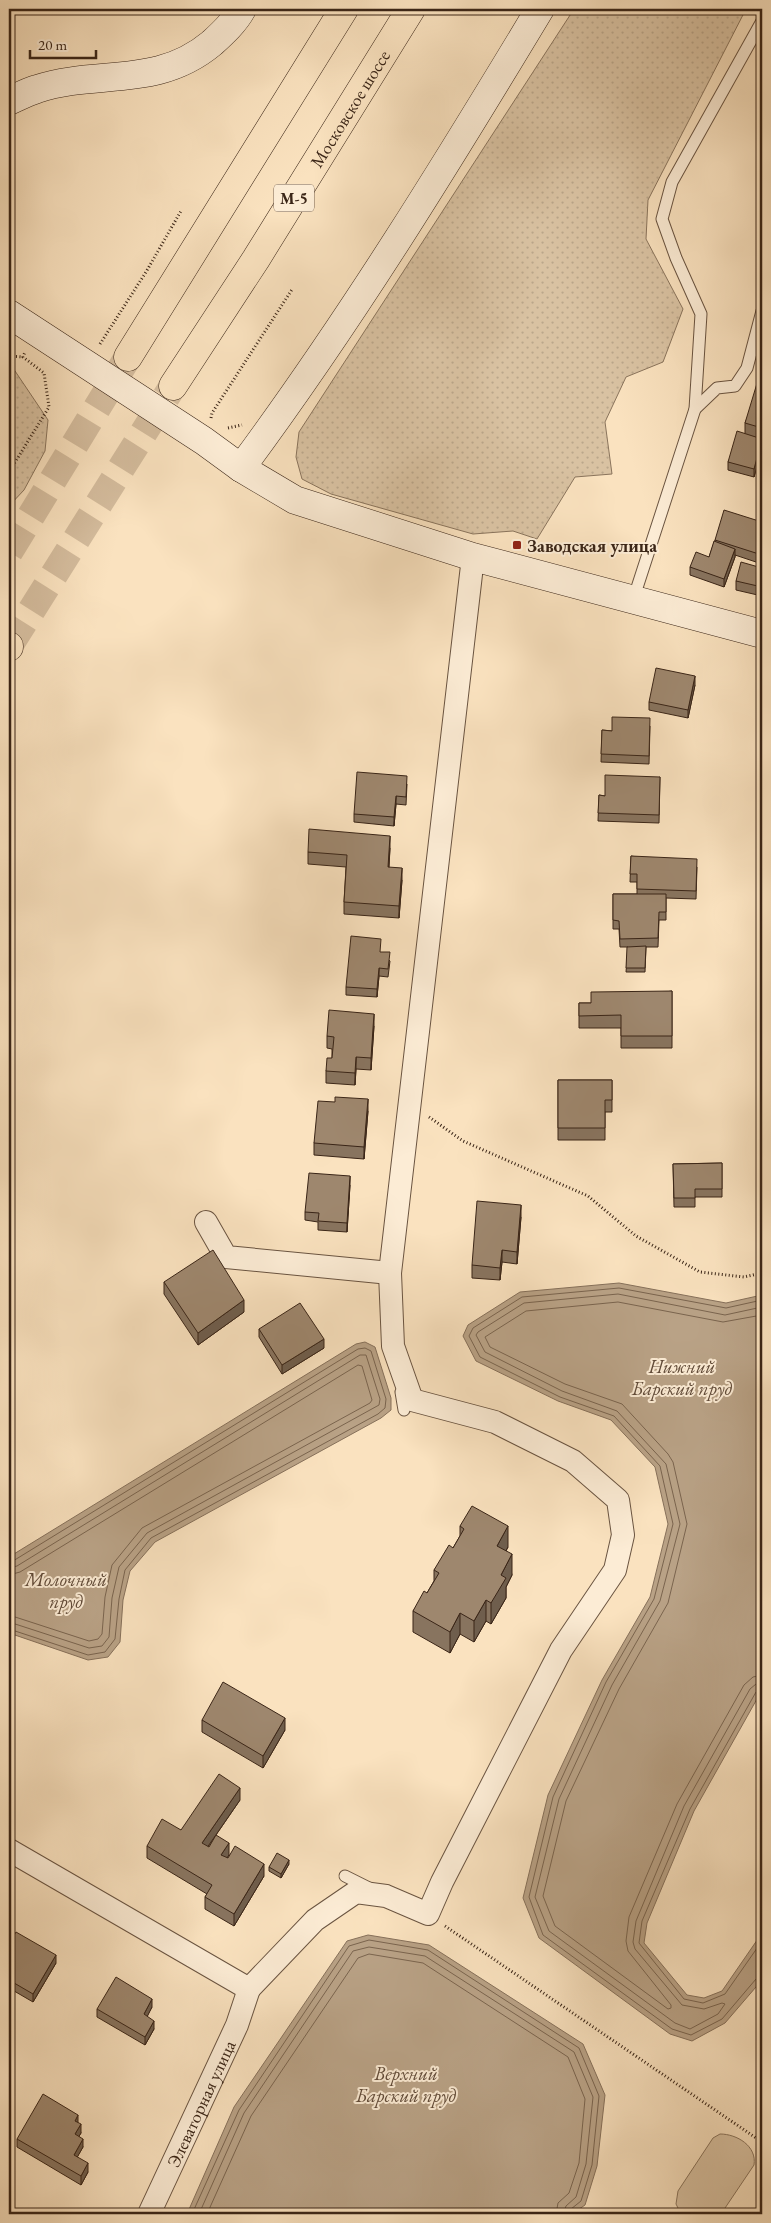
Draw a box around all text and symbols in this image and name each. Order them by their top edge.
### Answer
scale bar [30,28,96,60]
text: 20 m [38,35,67,54]
street label: Московское шоссе [304,45,394,171]
road number: М-5 [274,184,314,212]
place label: Заводская улица [527,534,657,557]
marker: Заводская улица [511,539,523,551]
water label: Нижний Барский пруд [631,1354,733,1401]
water label: Молочный пруд [24,1567,107,1614]
street label: Элеваторная улица [161,2035,240,2171]
water label: Верхний Барский пруд [355,2061,457,2108]

